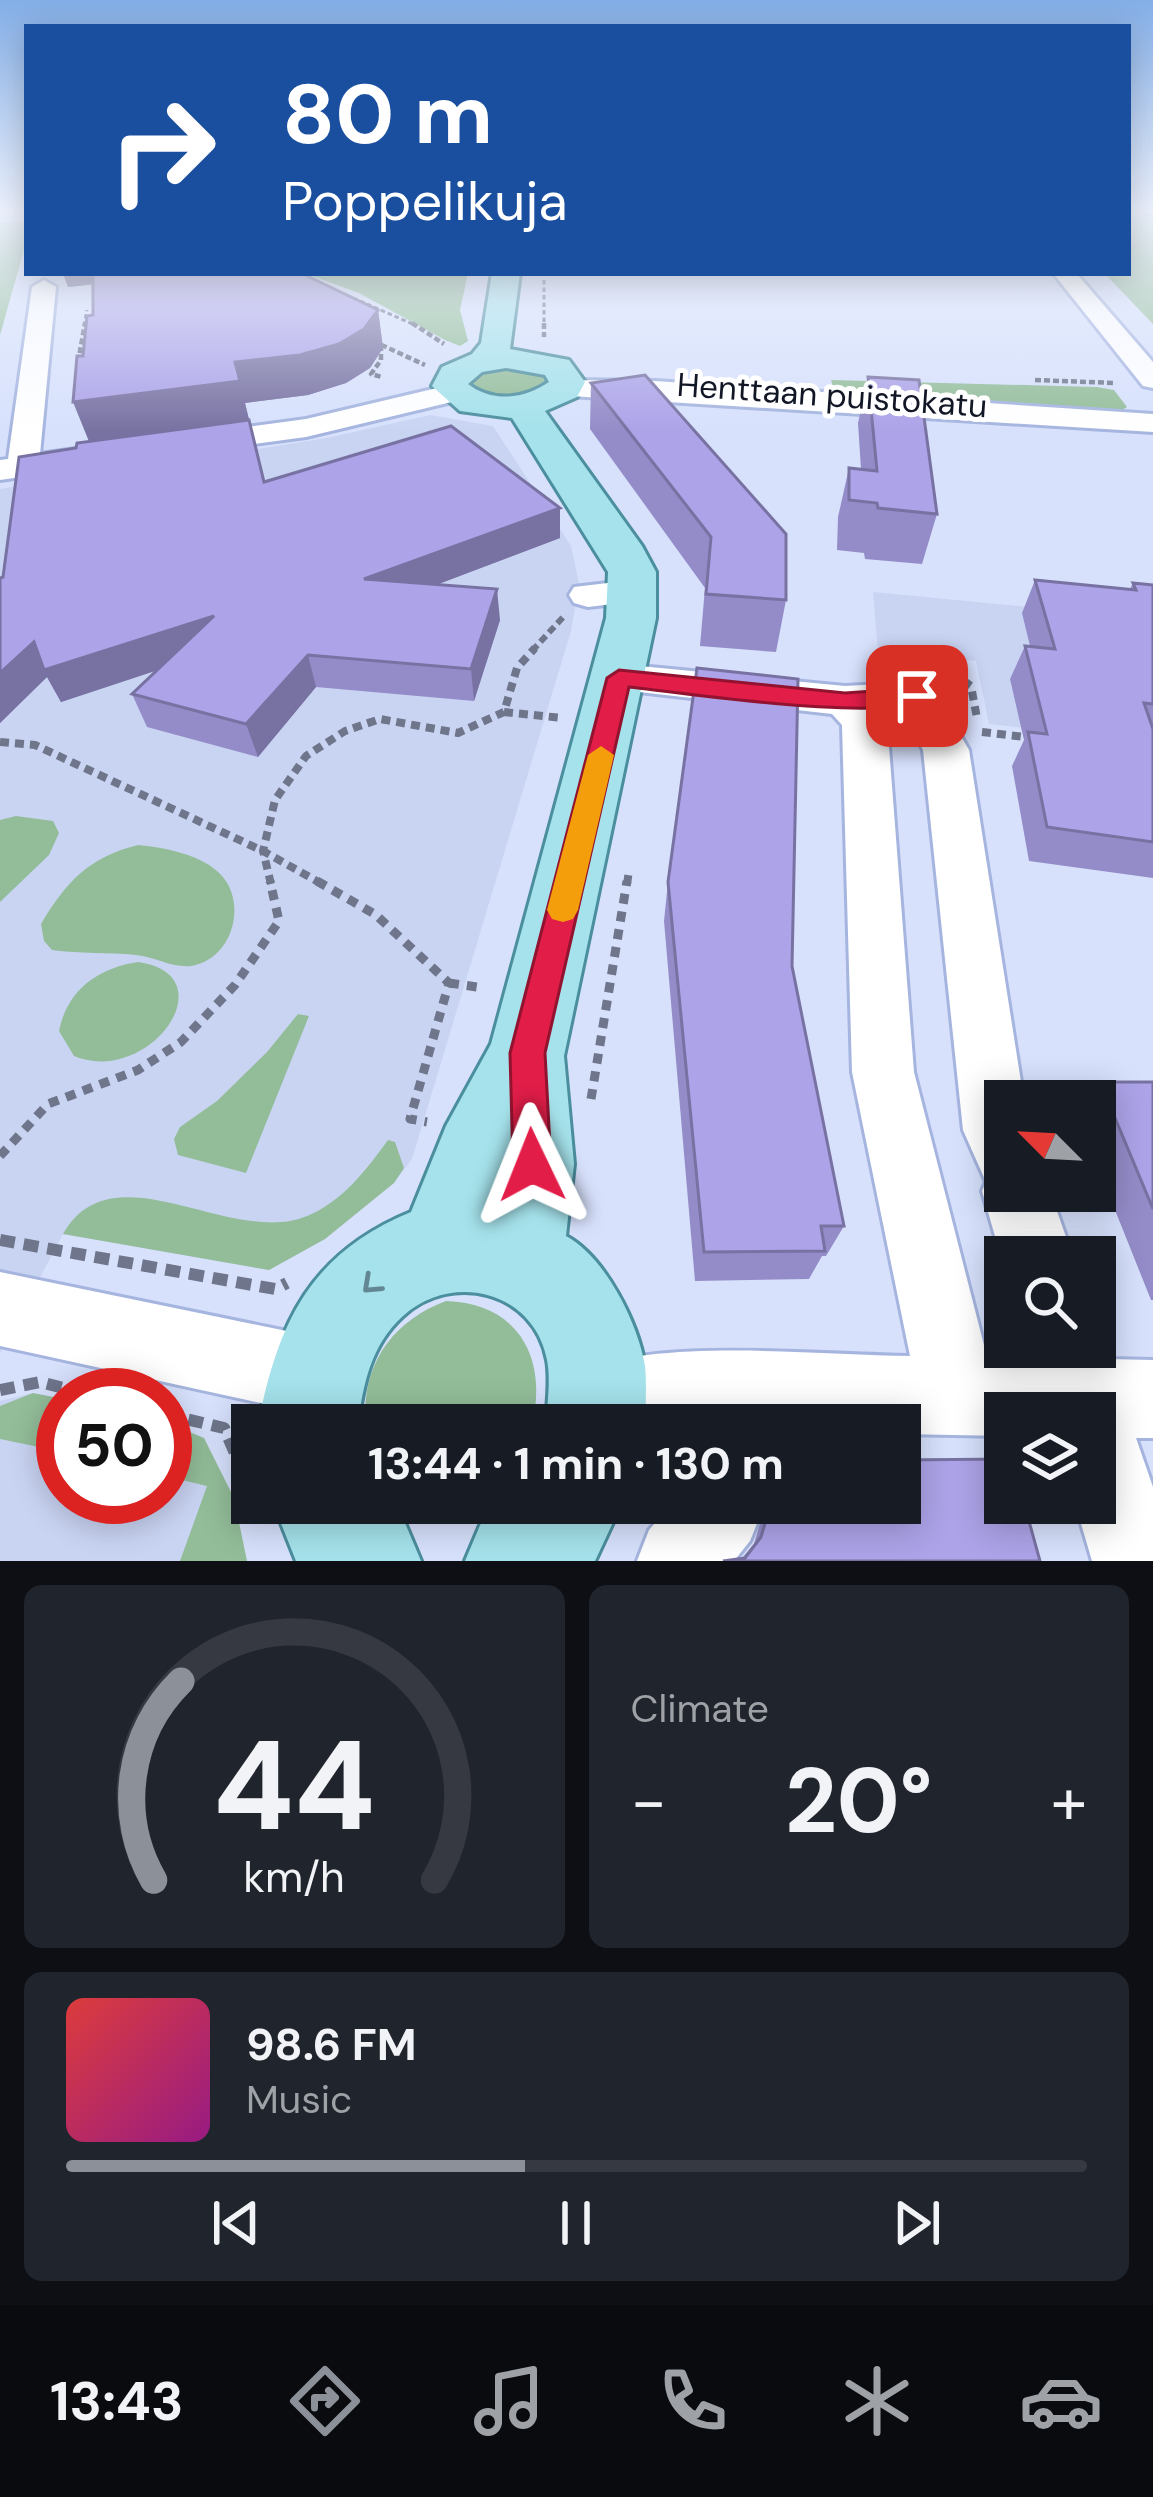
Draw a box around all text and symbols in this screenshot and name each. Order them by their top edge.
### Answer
text: 80 m [282,60,493,169]
icon: right [84,72,240,228]
text: Poppelikuja [282,166,568,237]
street label: Henttaan puistokatu [675,363,989,427]
pin [866,645,968,747]
icon: arrive [884,663,950,729]
north arrow [984,1080,1116,1212]
map controls [984,1080,1116,1524]
position arrow [469,1102,595,1228]
button: search [984,1236,1116,1368]
one-way arrow [363,1271,385,1293]
speed limit sign: 50 [36,1368,192,1524]
button: layers [984,1392,1116,1524]
text: 13:44 · 1 min · 130 m [368,1434,784,1493]
text: Climate [631,1683,769,1734]
text: 44 [213,1705,375,1868]
text: 20° [785,1743,933,1860]
text: − [631,1759,667,1844]
text: + [1051,1759,1087,1844]
text: km/h [244,1848,345,1904]
text: 98.6 FM [246,2015,417,2074]
text: Music [246,2074,352,2125]
icon: previous [203,2190,269,2256]
icon: pause [543,2190,609,2256]
icon: next [884,2190,950,2256]
icon: directions [283,2359,367,2443]
icon: music [467,2359,551,2443]
icon: phone [651,2359,735,2443]
icon: climate [835,2359,919,2443]
icon: car [1019,2359,1103,2443]
text: 13:43 [50,2366,184,2437]

